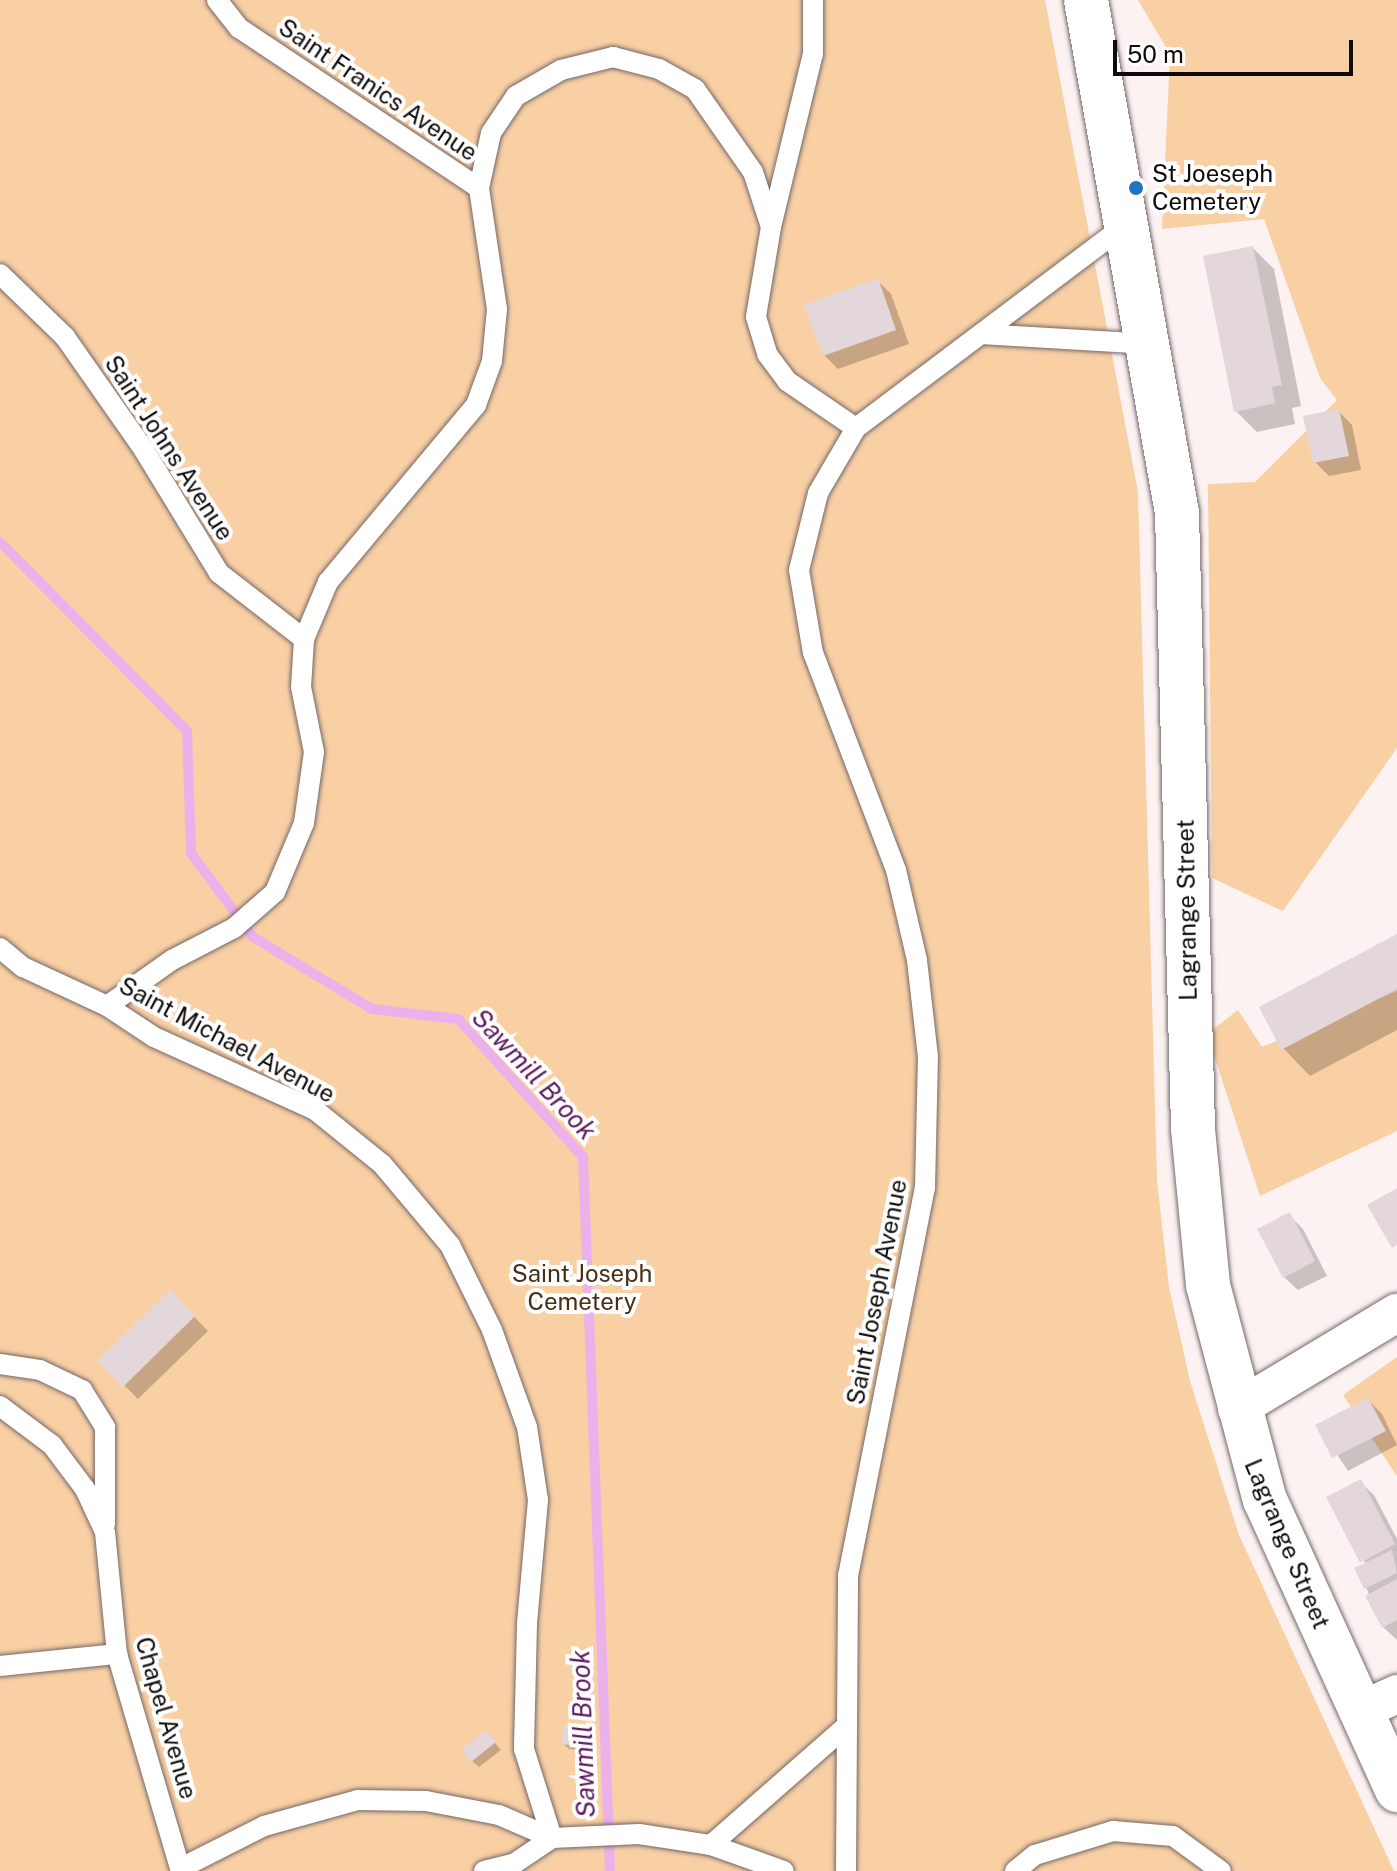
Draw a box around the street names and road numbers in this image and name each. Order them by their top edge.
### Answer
street label: Saint Franics Avenue [273,13,483,167]
street label: Saint Johns Avenue [98,350,240,546]
street label: Lagrange Street [1171,819,1203,1001]
street label: Saint Michael Avenue [114,971,340,1109]
street label: Saint Joseph Avenue [841,1177,913,1407]
street label: Lagrange Street [1238,1455,1336,1633]
street label: Chapel Avenue [129,1634,203,1802]

